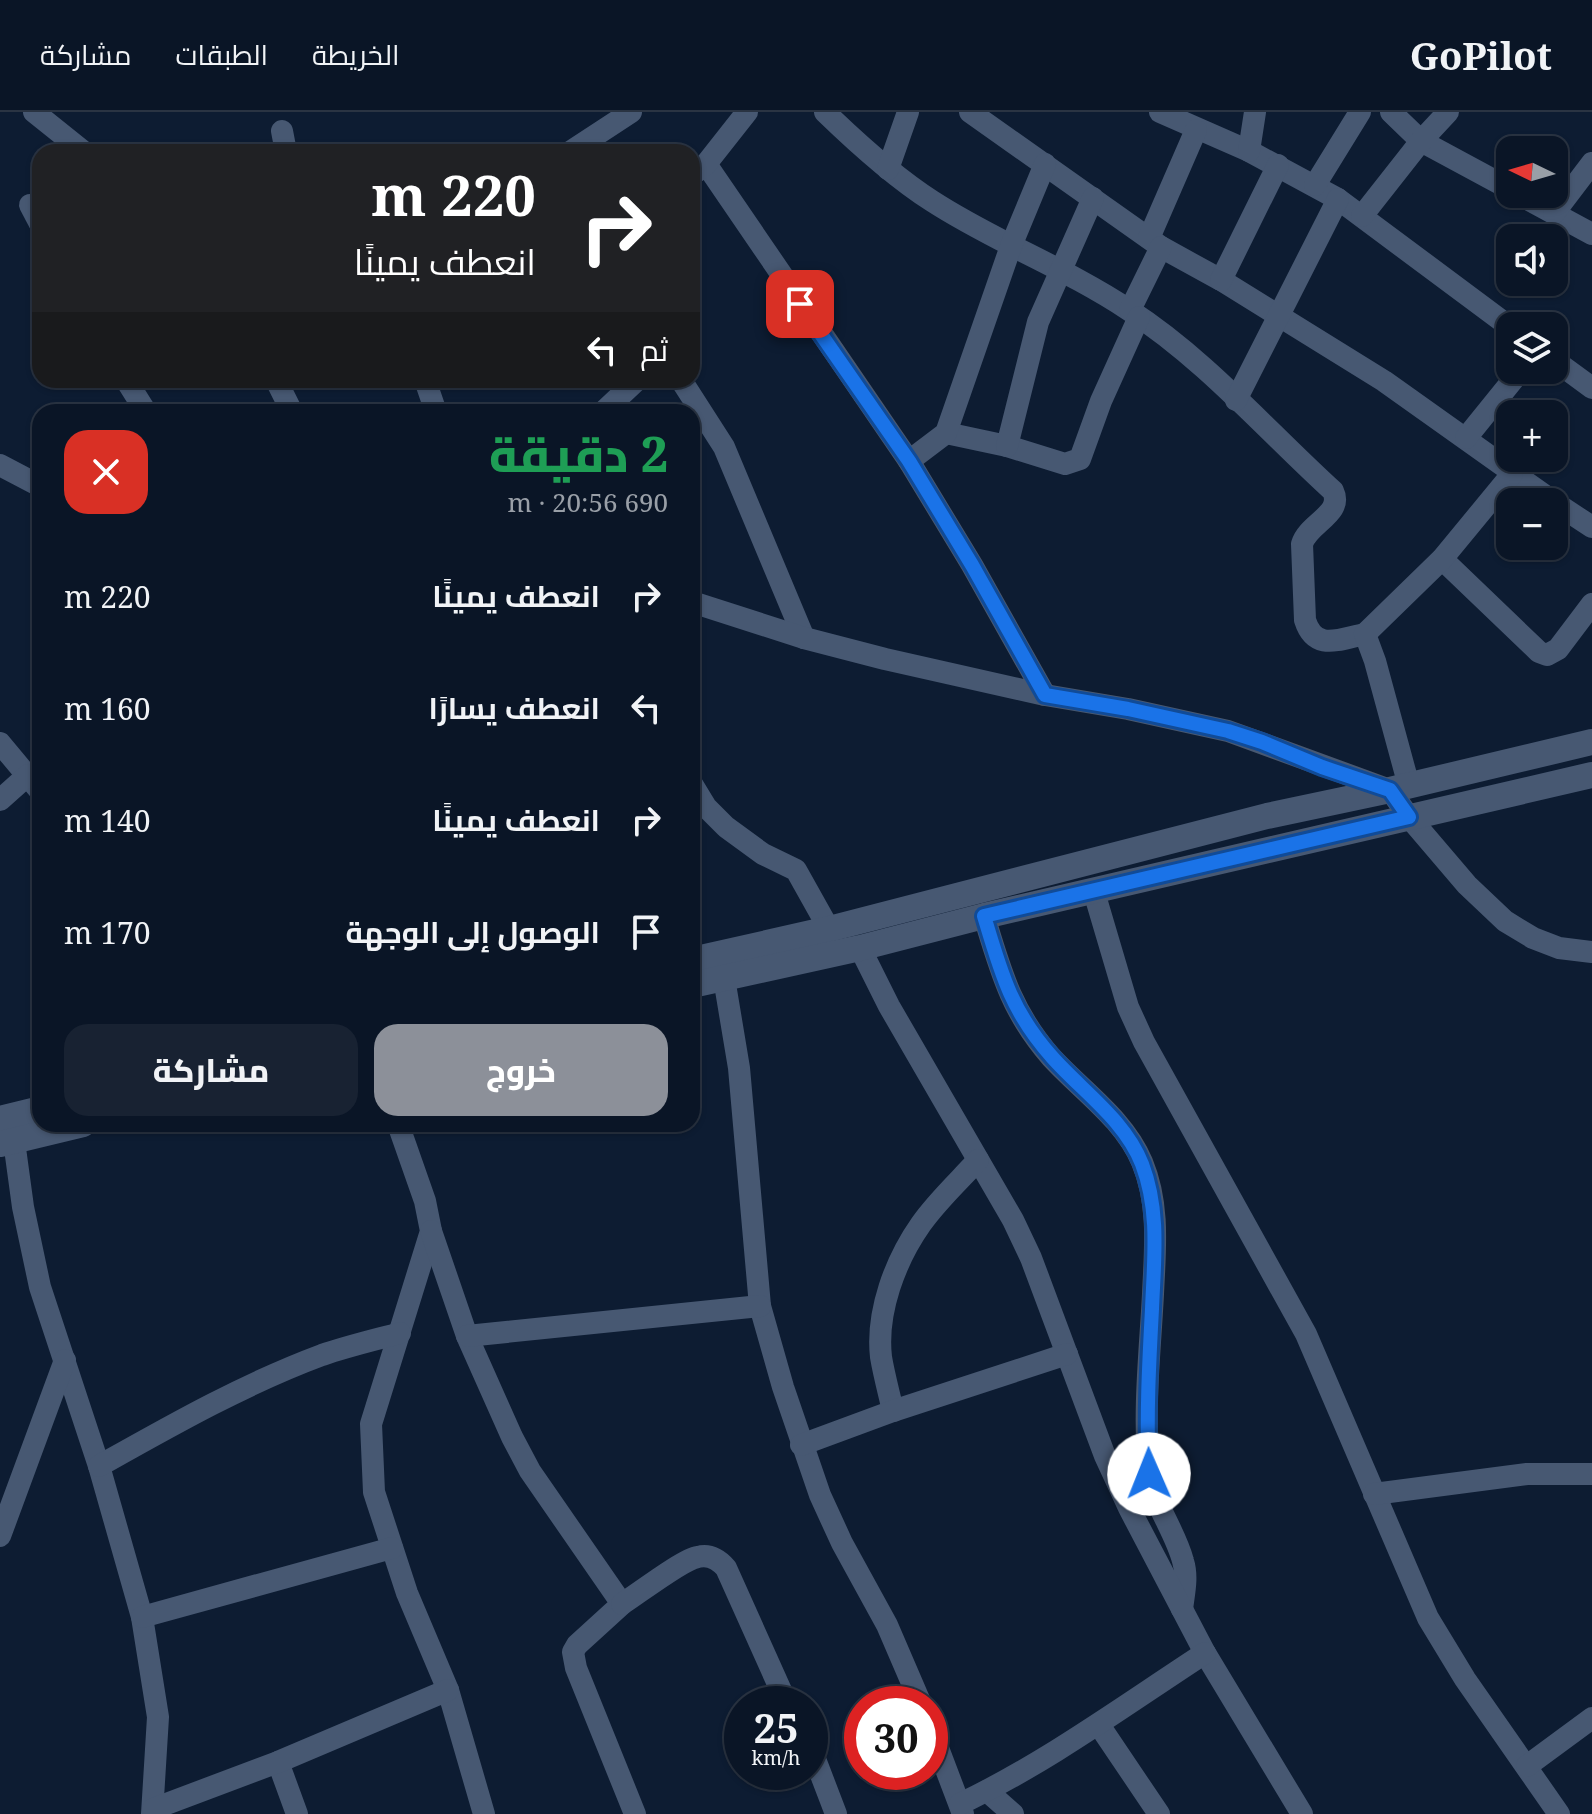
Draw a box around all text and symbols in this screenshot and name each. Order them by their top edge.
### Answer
text: GoPilot [1410,29,1552,81]
text: مشاركة [40,35,131,73]
text: الطبقات [175,35,268,73]
text: الخريطة [312,35,399,73]
north arrow [1496,136,1568,208]
map controls [1496,136,1568,560]
text: 220 m [371,156,536,232]
icon: right [564,176,668,280]
button: sound [1496,224,1568,296]
text: انعطف يمينًا [354,237,536,286]
pin [766,270,834,338]
icon: arrive [778,282,822,326]
button: layers [1496,312,1568,384]
icon: left [580,328,624,372]
text: ثم [640,329,668,370]
button: + [1496,400,1568,472]
text: 2 دقيقة [489,421,668,486]
button: close [64,430,148,514]
text: 690 m · 20:56 [507,484,668,520]
button: − [1496,488,1568,560]
icon: right [624,574,668,618]
text: انعطف يمينًا [432,575,600,616]
text: 220 m [64,576,150,617]
icon: left [624,686,668,730]
text: انعطف يسارًا [429,687,600,728]
text: 160 m [64,688,150,729]
icon: right [624,798,668,842]
text: انعطف يمينًا [432,799,600,840]
text: 140 m [64,800,150,841]
icon: arrive [624,910,668,954]
text: الوصول إلى الوجهة [345,911,600,952]
text: 170 m [64,912,150,953]
button: مشاركة [64,1024,358,1116]
button: خروج [374,1024,668,1116]
position arrow [1107,1432,1191,1516]
speed limit sign: 30 [844,1686,948,1790]
text: 25 [753,1700,799,1755]
text: km/h [751,1744,801,1771]

